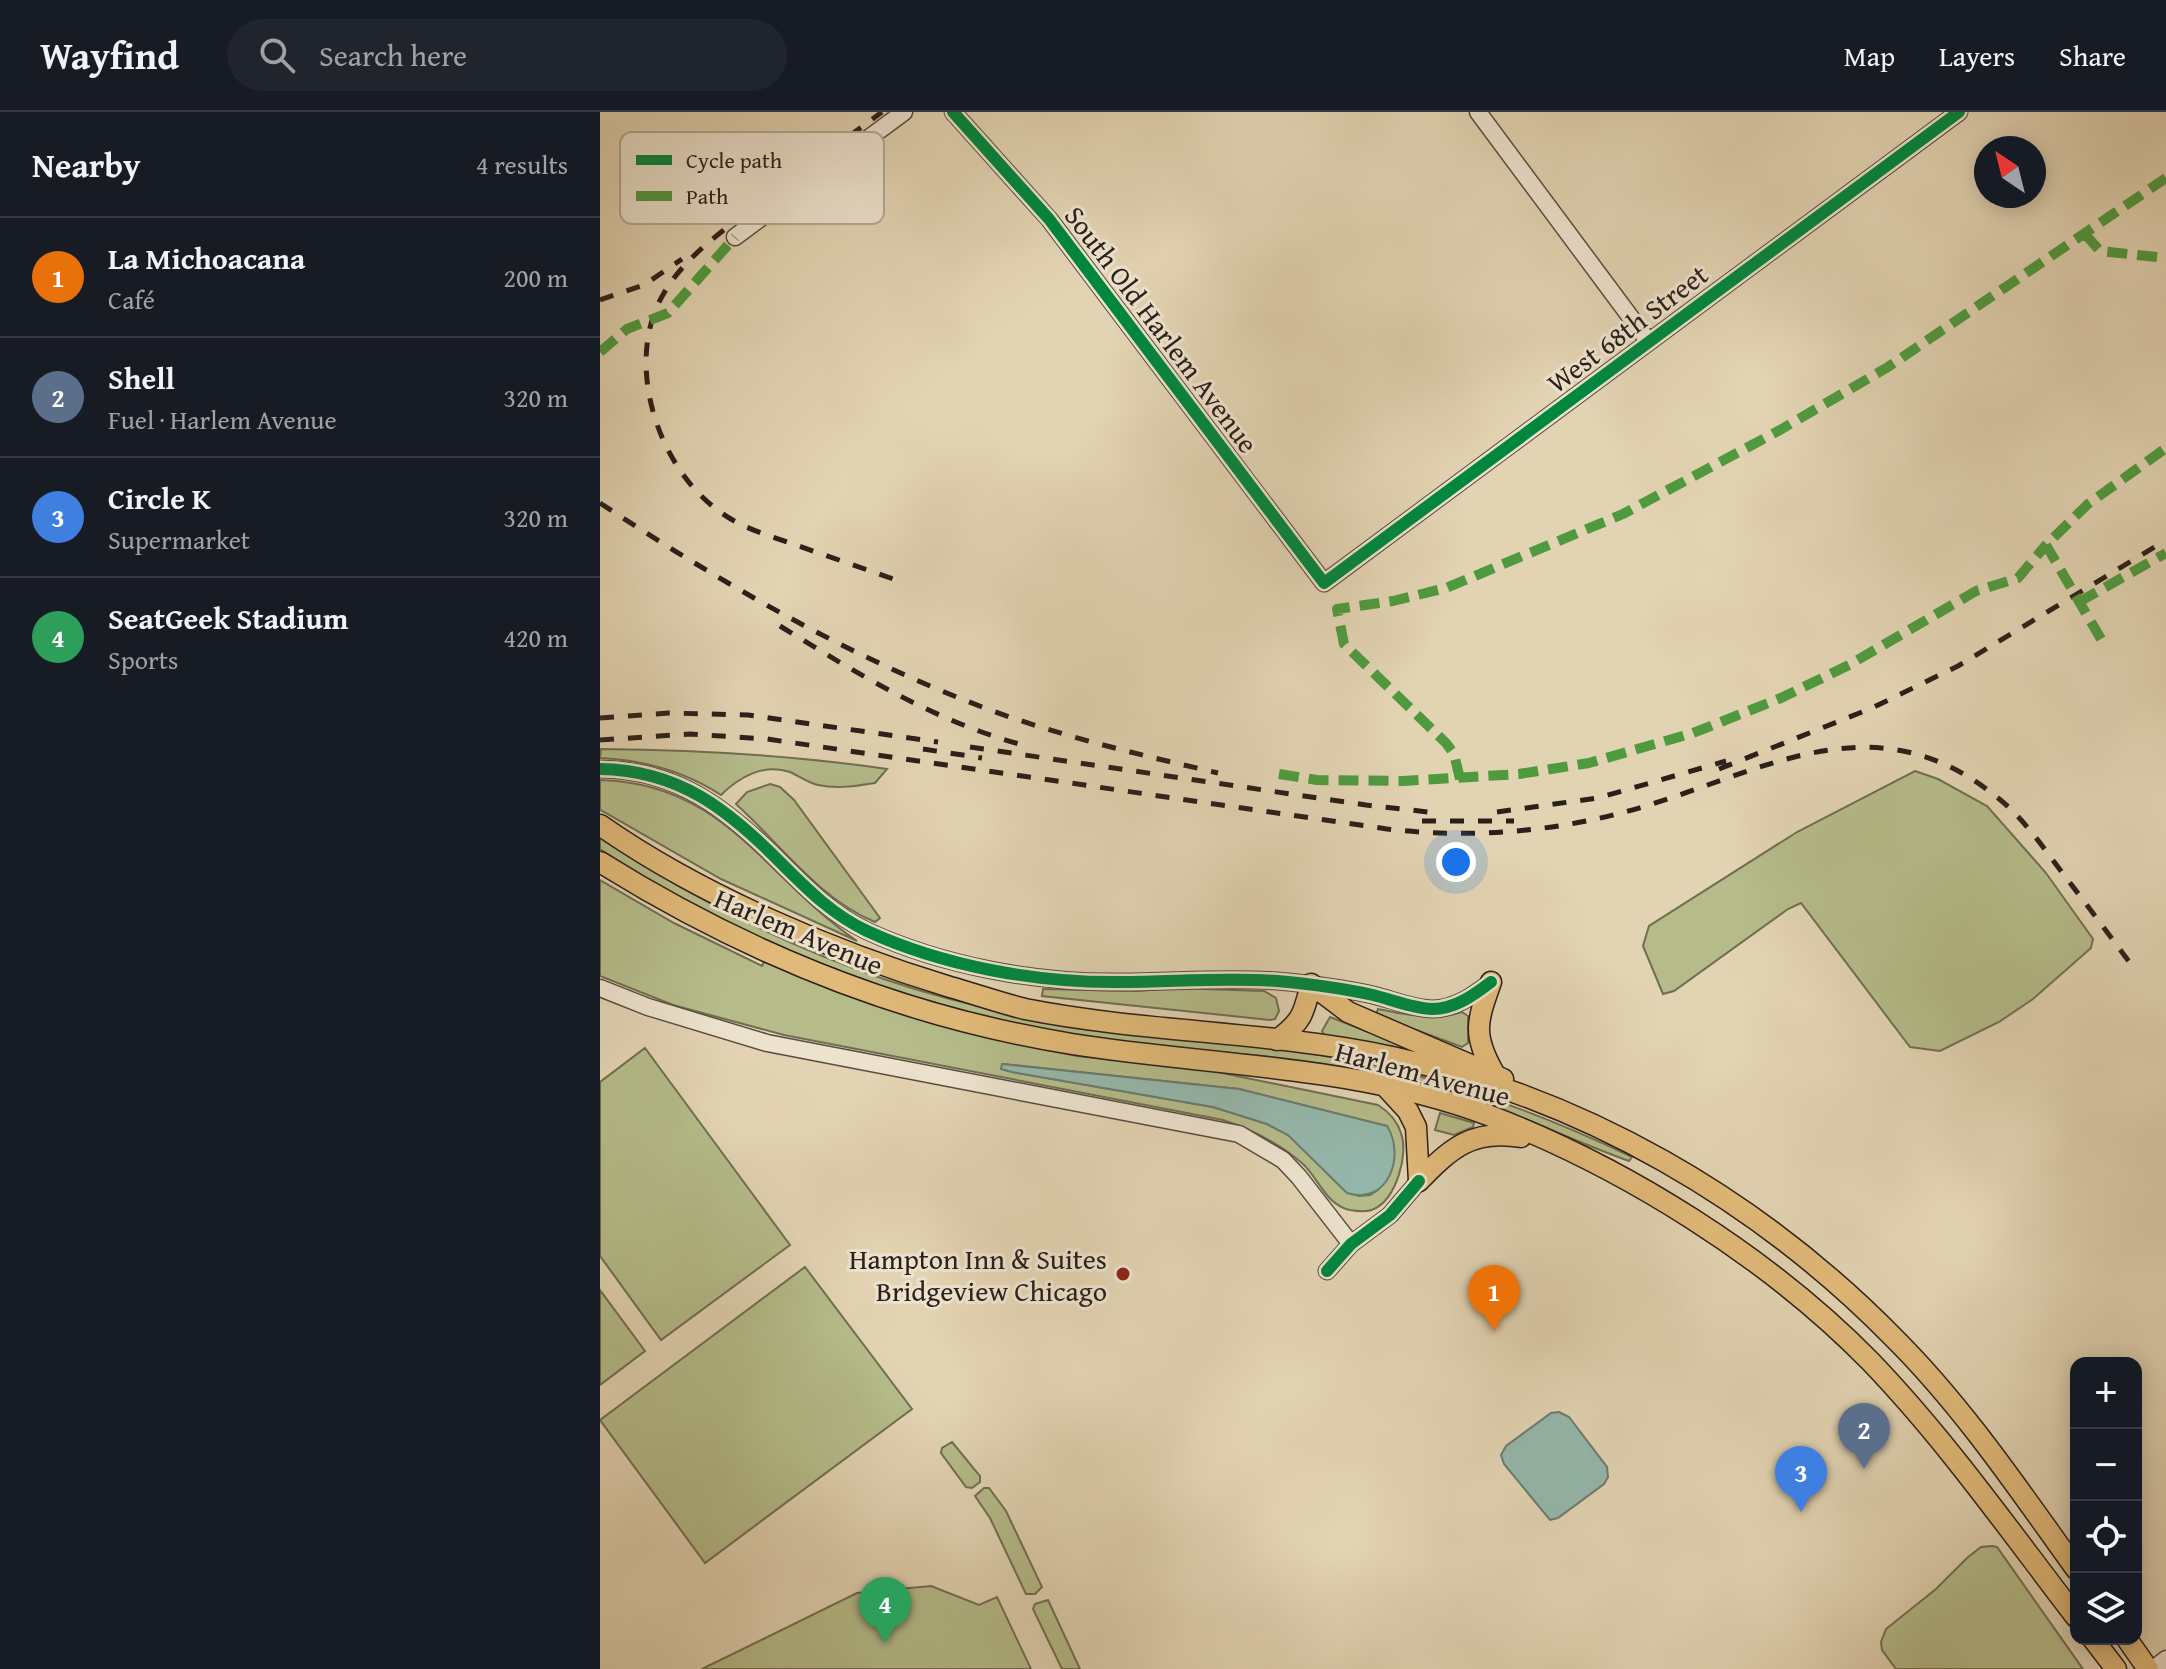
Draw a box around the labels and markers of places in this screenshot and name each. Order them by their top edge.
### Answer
place label: Hampton Inn & Suites Bridgeview Chicago [849,1238,1107,1311]
marker: Hampton Inn & Suites Bridgeview Chicago [1114,1265,1132,1283]
pin: 1 [1468,1265,1520,1331]
pin: 2 [1838,1403,1890,1469]
pin: 3 [1775,1446,1827,1512]
pin: 4 [859,1577,911,1643]

